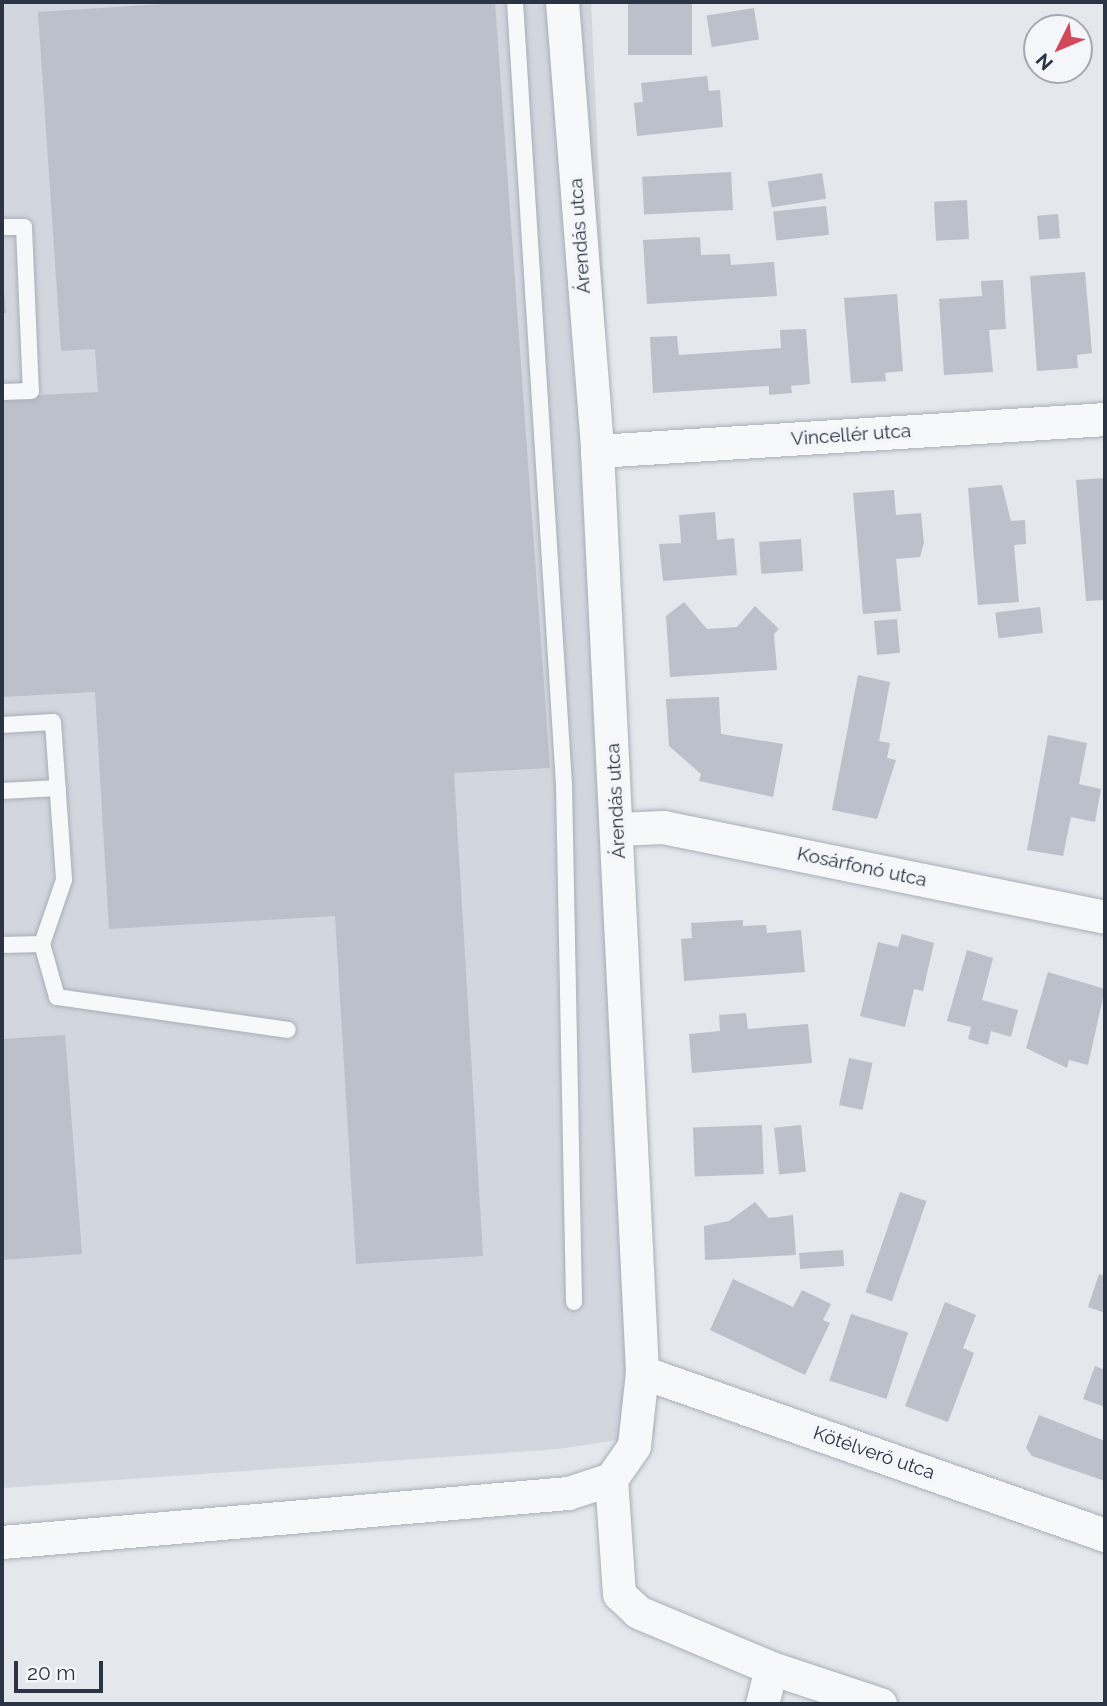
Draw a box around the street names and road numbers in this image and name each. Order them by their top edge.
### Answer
street label: Árendás utca [565,177,595,295]
street label: Vincellér utca [790,419,912,451]
street label: Árendás utca [602,743,630,859]
street label: Kosárfonó utca [795,842,929,892]
street label: Kötélverő utca [810,1422,938,1484]

